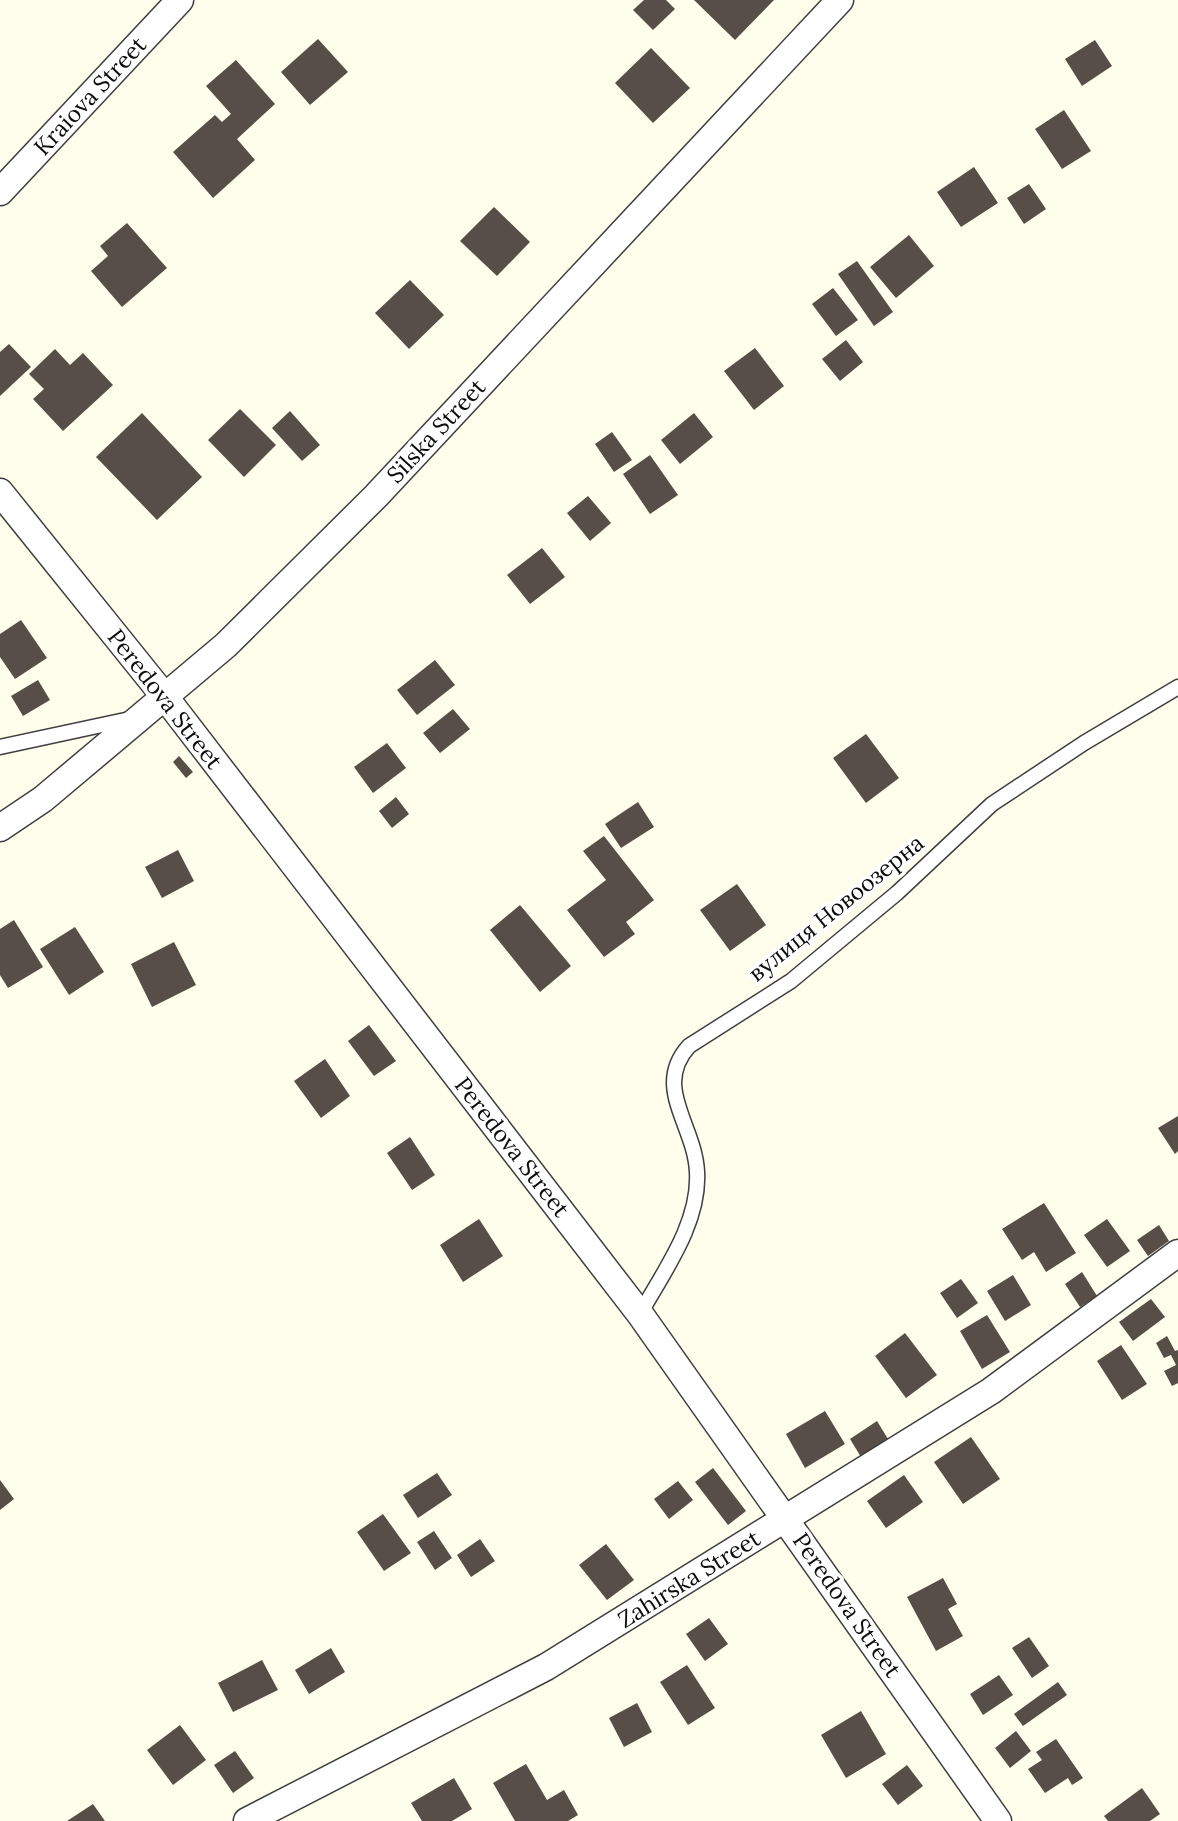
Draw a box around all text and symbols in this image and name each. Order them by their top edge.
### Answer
street label: Kraiova Street [27,30,152,161]
street label: Silska Street [380,373,491,489]
street label: Peredova Street [102,623,229,775]
street label: вулиця Новоозерна [742,828,929,987]
street label: Peredova Street [449,1071,576,1223]
street label: Zahirska Street [612,1523,765,1634]
street label: Peredova Street [787,1527,908,1683]

